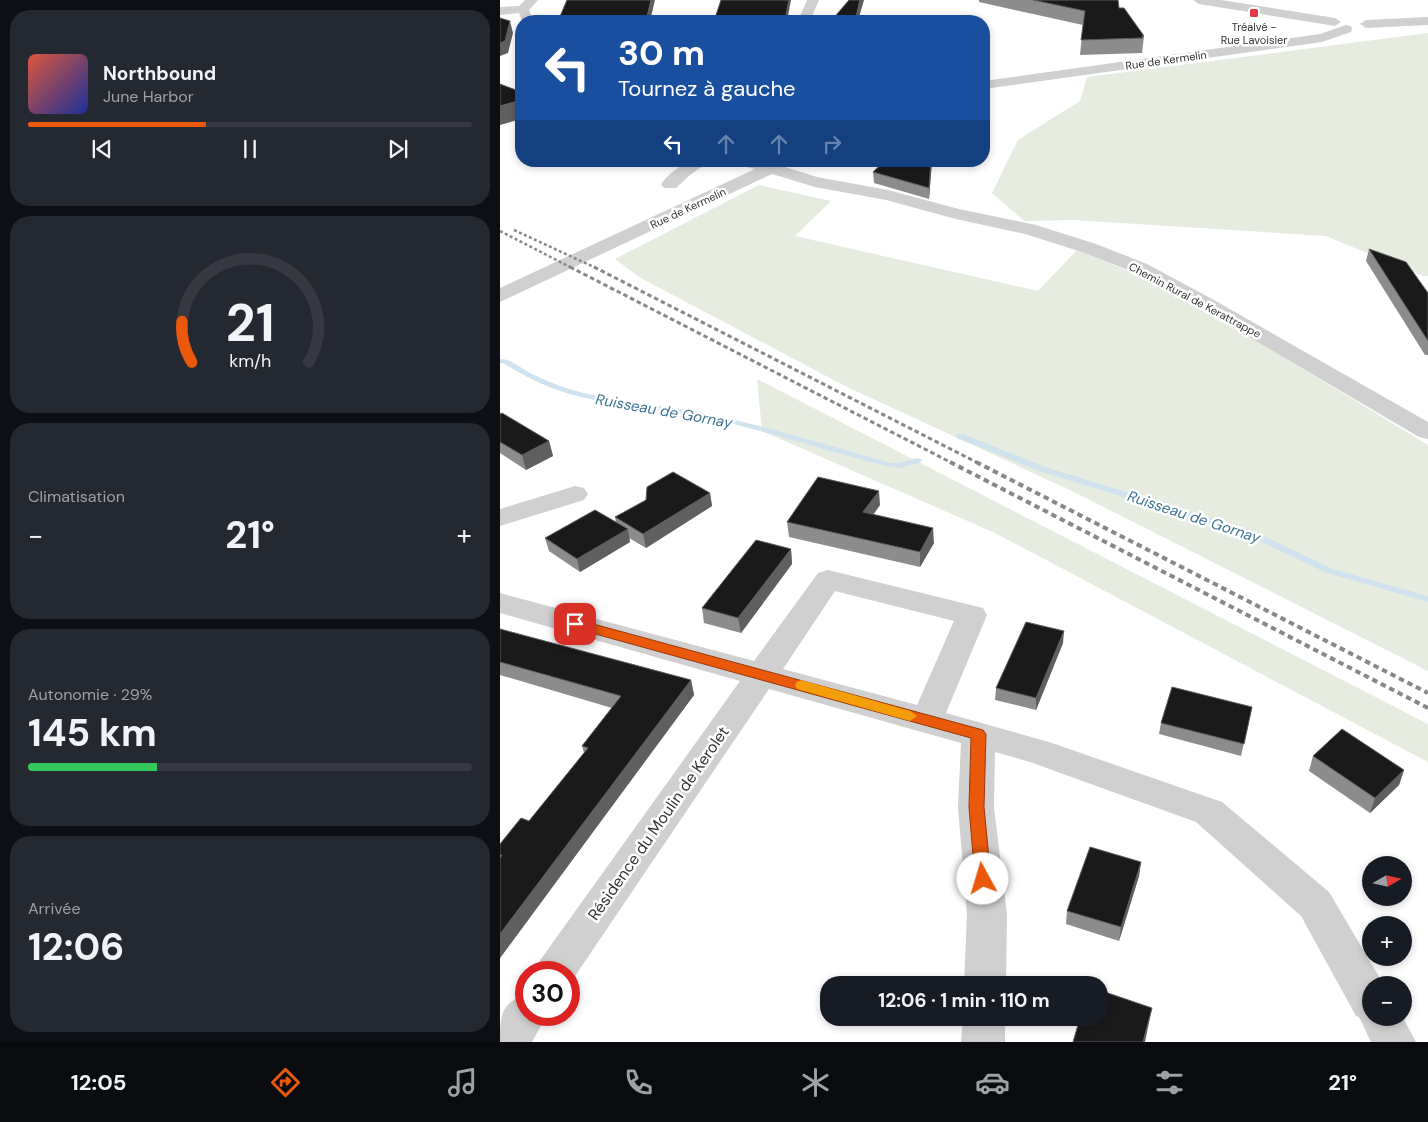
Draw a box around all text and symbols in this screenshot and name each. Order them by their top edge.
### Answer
marker: Tréalvé - Rue Lavoisier [1248,7,1260,19]
place label: Tréalvé - Rue Lavoisier [1221,20,1287,47]
text: 30 m [618,30,705,76]
icon: left [535,35,600,100]
street label: Rue de Kermelin [1124,47,1208,73]
text: Northbound [103,61,216,86]
text: Tournez à gauche [618,74,796,103]
text: June Harbor [103,86,194,107]
icon: left [659,130,687,158]
icon: ahead [712,130,740,158]
icon: ahead [765,130,793,158]
icon: right [818,130,846,158]
icon: previous [88,135,116,163]
icon: pause [236,135,264,163]
icon: next [384,135,412,163]
street label: Rue de Kermelin [648,184,728,232]
street label: Chemin Rural de Kerattrappe [1127,259,1263,341]
text: 21 [226,289,274,357]
text: km/h [229,349,271,373]
water label: Ruisseau de Gornay [594,389,735,433]
text: Climatisation [28,486,125,507]
water label: Ruisseau de Gornay [1125,486,1264,548]
text: 21° [225,510,275,560]
text: − [28,517,43,554]
text: + [457,517,472,554]
pin [554,603,596,645]
icon: arrive [561,610,589,638]
text: Autonomie · 29% [28,684,152,705]
text: 145 km [28,708,157,758]
street label: Résidence du Moulin de Kerolet [583,722,734,924]
position arrow [956,852,1008,904]
north arrow [1362,856,1412,906]
map controls [1362,856,1412,1026]
text: Arrivée [28,898,81,919]
button: + [1362,916,1412,966]
text: 12:06 [28,922,124,972]
speed limit sign: 30 [515,961,580,1026]
button: − [1362,976,1412,1026]
text: 12:06 · 1 min · 110 m [878,988,1050,1013]
icon: directions [268,1065,303,1100]
icon: music [445,1065,480,1100]
icon: phone [621,1065,656,1100]
icon: climate [798,1065,833,1100]
icon: car [975,1065,1010,1100]
icon: filters [1152,1065,1187,1100]
text: 12:05 [71,1068,126,1097]
text: 21° [1328,1068,1357,1097]

